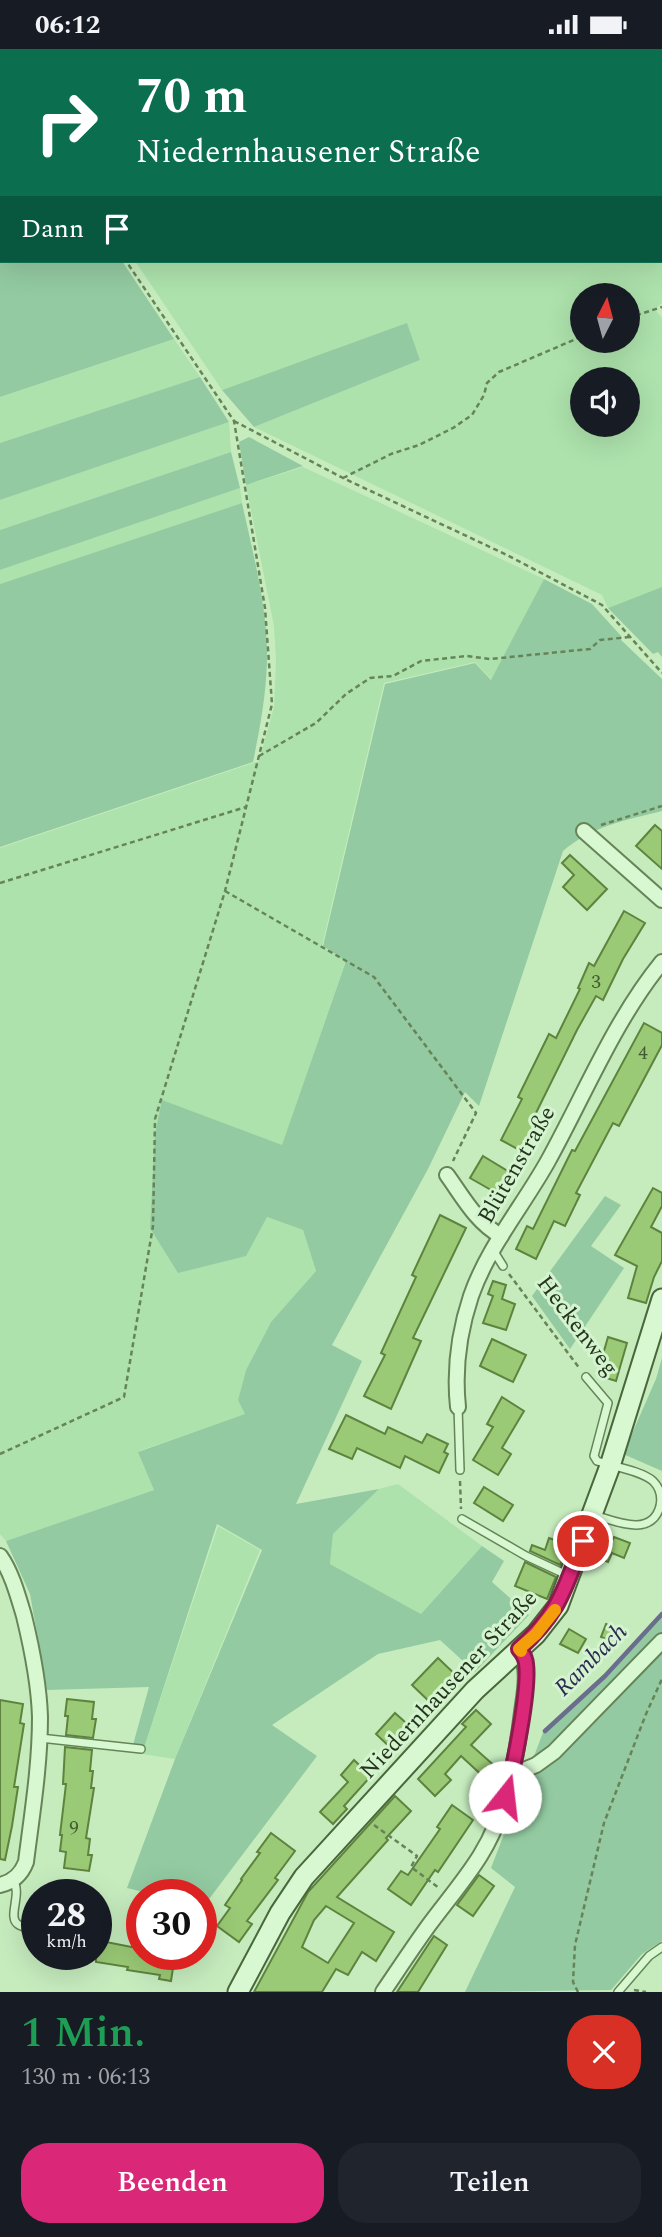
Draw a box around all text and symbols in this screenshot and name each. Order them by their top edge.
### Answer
text: 06:12 [35,5,100,45]
text: 70 m [136,60,247,135]
icon: right [21,77,112,168]
text: Niedernhausener Straße [136,128,480,177]
text: Dann [21,209,84,249]
icon: arrive [98,210,136,248]
north arrow [570,283,640,353]
map controls [570,283,640,437]
button: sound [570,367,640,437]
house number: 3 [591,968,601,997]
house number: 4 [638,1039,648,1068]
street label: Blütenstraße [469,1100,565,1230]
street label: Heckenweg [527,1268,627,1384]
pin [553,1511,613,1571]
icon: arrive [564,1522,602,1560]
street label: Niedernhausener Straße [352,1583,546,1787]
water label: Rambach [546,1615,636,1705]
position arrow [468,1760,542,1834]
house number: 9 [69,1814,79,1843]
speed limit sign: 30 [126,1879,217,1970]
text: 28 [47,1889,86,1942]
text: km/h [46,1928,87,1955]
text: 1 Min. [21,2002,145,2065]
button: close [567,2015,641,2089]
text: 130 m · 06:13 [21,2060,150,2095]
button: Beenden [21,2143,324,2223]
button: Teilen [338,2143,641,2223]

